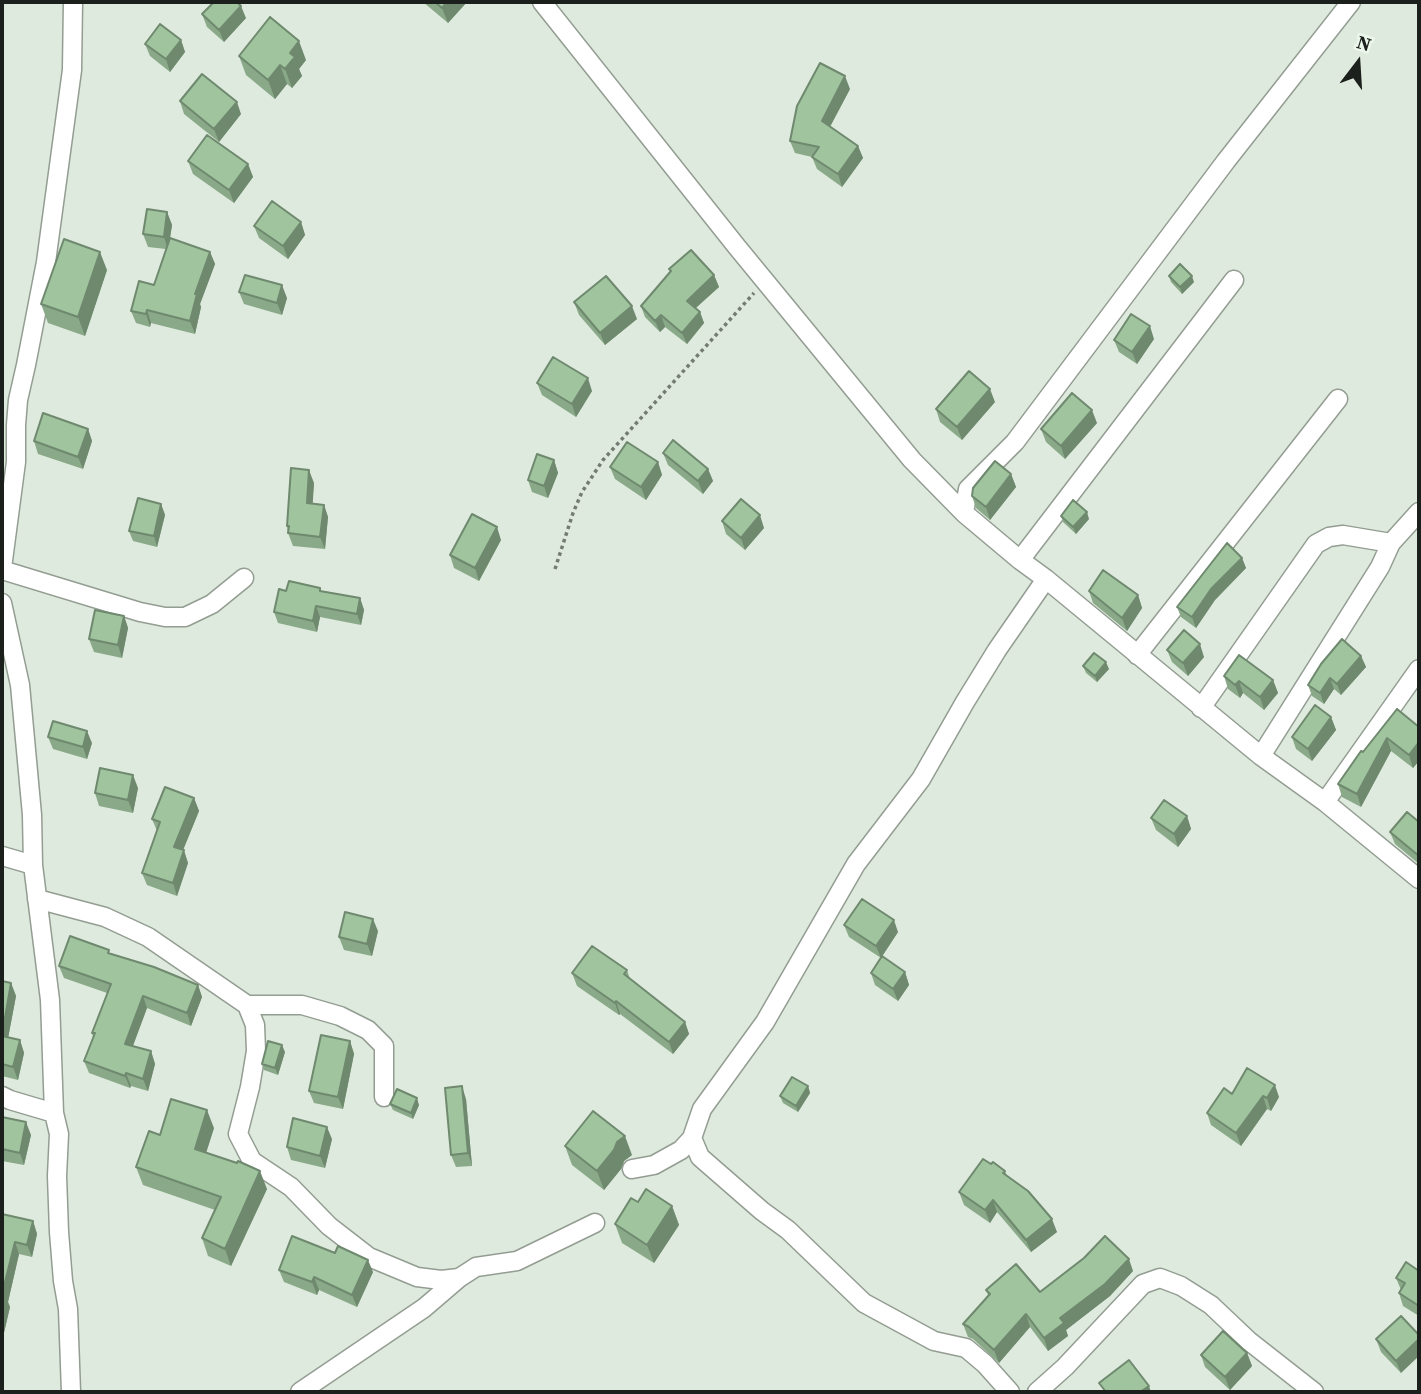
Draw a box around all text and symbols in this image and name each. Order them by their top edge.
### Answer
north arrow [1323,28,1393,98]
text: N [1354,28,1375,57]

